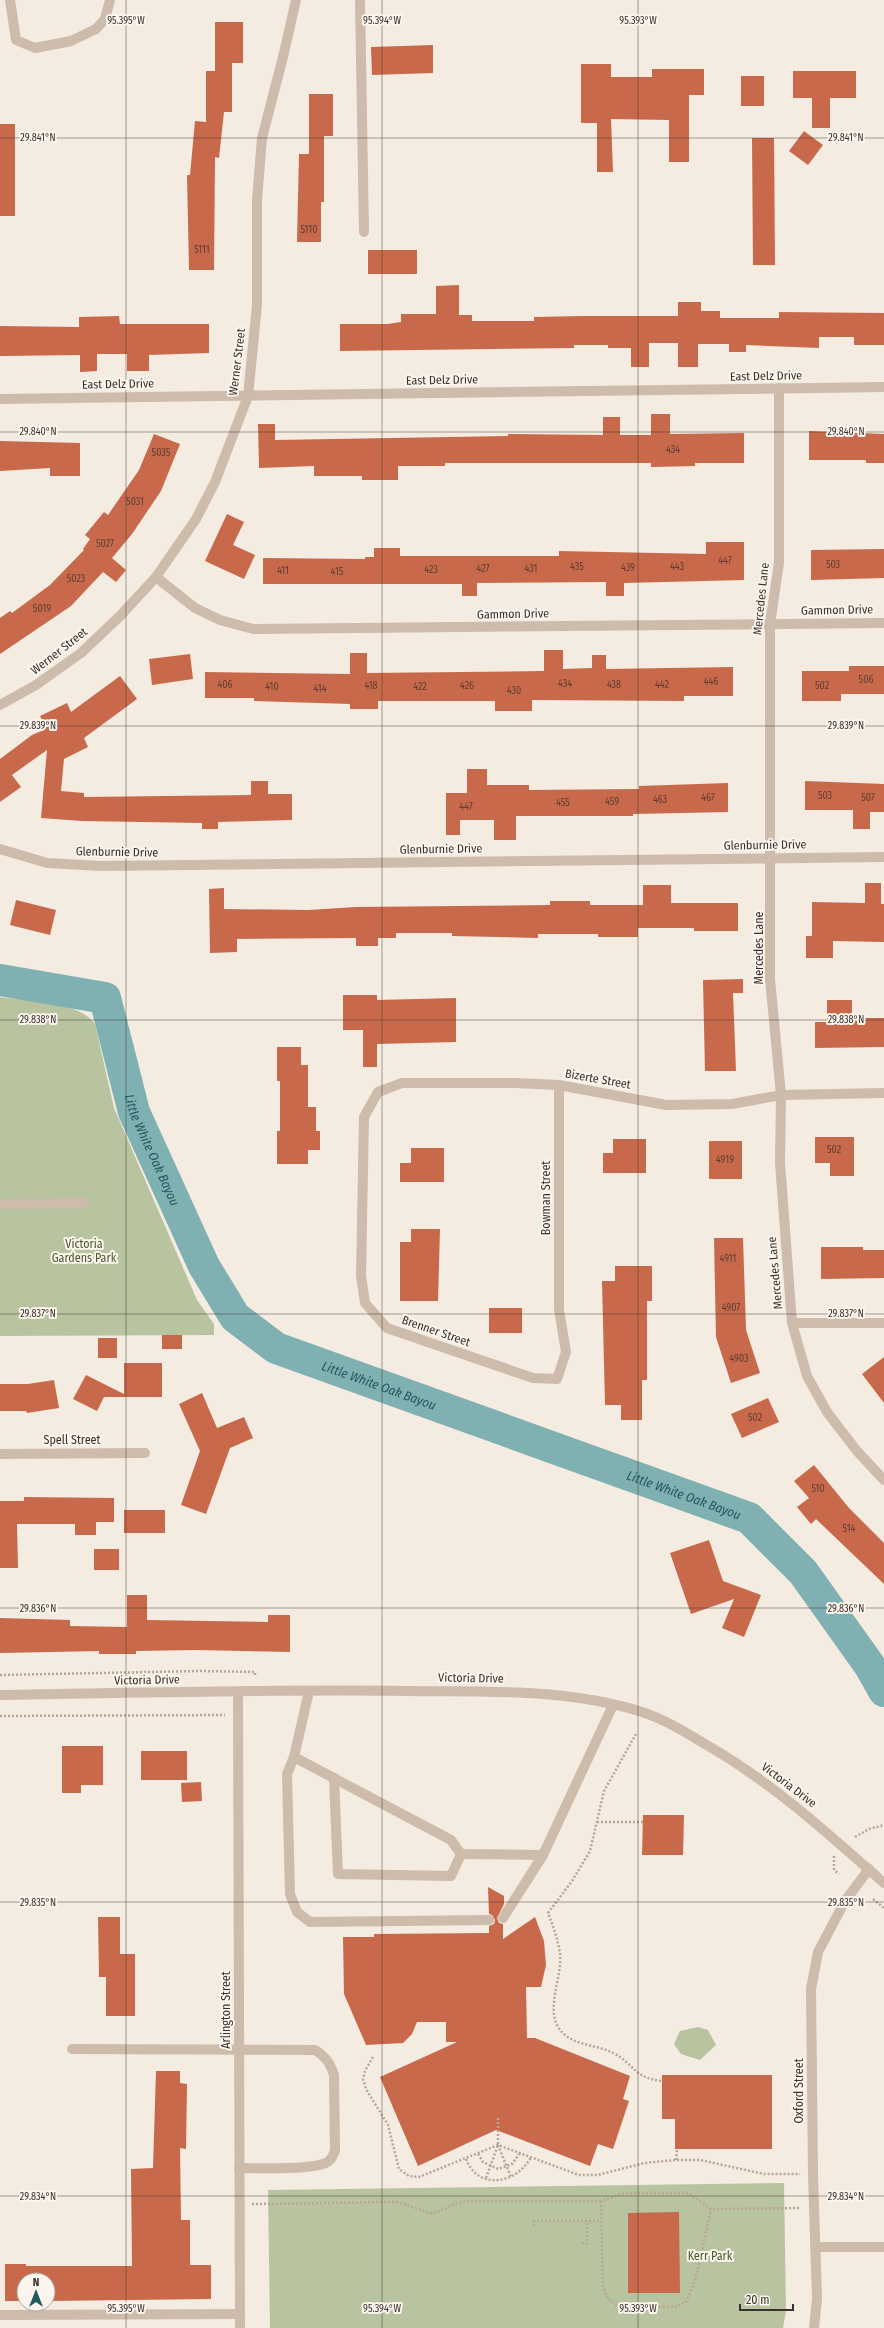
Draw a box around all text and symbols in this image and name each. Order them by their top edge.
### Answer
text: 95.395°W [107,15,145,27]
text: 95.394°W [363,15,401,27]
text: 95.393°W [619,15,657,27]
text: 29.841°N [20,132,56,144]
text: 29.841°N [828,132,864,144]
house number: 5110 [301,224,317,236]
house number: 5111 [194,244,210,256]
street label: Werner Street [226,327,248,396]
street label: East Delz Drive [730,368,802,384]
street label: East Delz Drive [406,372,478,388]
street label: East Delz Drive [82,376,154,392]
text: 29.840°N [19,426,57,438]
text: 29.840°N [827,426,865,438]
house number: 434 [666,444,680,456]
house number: 5035 [152,447,171,459]
house number: 5031 [126,496,144,508]
house number: 5027 [96,538,114,550]
house number: 447 [718,555,732,567]
house number: 503 [826,559,841,571]
house number: 435 [570,561,584,573]
house number: 443 [670,561,685,573]
house number: 439 [621,562,635,574]
street label: Mercedes Lane [750,562,772,636]
house number: 427 [476,563,490,575]
house number: 431 [525,563,537,575]
house number: 423 [424,564,438,576]
house number: 411 [277,565,289,577]
house number: 415 [331,566,344,578]
house number: 5023 [67,573,86,585]
street label: Gammon Drive [801,602,873,618]
house number: 5019 [33,603,51,615]
street label: Gammon Drive [477,606,549,622]
street label: Werner Street [28,625,90,677]
house number: 506 [859,674,873,686]
house number: 446 [704,676,718,688]
house number: 434 [558,678,572,690]
house number: 406 [217,679,233,691]
house number: 438 [607,679,621,691]
house number: 442 [655,679,670,691]
house number: 418 [364,680,378,692]
house number: 426 [460,680,474,692]
house number: 502 [815,680,830,692]
house number: 410 [265,681,279,693]
house number: 422 [413,681,427,693]
house number: 414 [313,683,327,695]
house number: 430 [507,685,521,697]
text: 29.839°N [20,720,56,732]
text: 29.839°N [828,720,864,732]
house number: 503 [818,790,833,802]
house number: 467 [701,792,715,804]
house number: 507 [861,792,875,804]
house number: 463 [653,794,668,806]
house number: 459 [605,796,619,808]
house number: 455 [556,797,570,809]
house number: 447 [459,801,473,813]
street label: Glenburnie Drive [724,837,806,853]
street label: Glenburnie Drive [400,841,482,857]
street label: Glenburnie Drive [76,844,158,860]
street label: Mercedes Lane [752,912,766,984]
text: 29.838°N [20,1014,56,1026]
text: 29.838°N [828,1014,864,1026]
street label: Bizerte Street [564,1066,632,1092]
water label: Little White Oak Bayou [122,1092,183,1208]
house number: 502 [827,1144,842,1156]
house number: 4919 [716,1154,734,1166]
street label: Bowman Street [539,1161,553,1235]
street label: Mercedes Lane [765,1236,785,1310]
park label: Victoria Gardens Park [52,1237,117,1265]
house number: 4911 [719,1253,737,1265]
house number: 4907 [722,1302,740,1314]
text: 29.837°N [20,1308,56,1320]
text: 29.837°N [828,1308,864,1320]
street label: Brenner Street [400,1313,472,1349]
house number: 4903 [729,1353,749,1365]
water label: Little White Oak Bayou [320,1358,438,1413]
house number: 502 [748,1412,763,1424]
street label: Spell Street [44,1433,101,1447]
water label: Little White Oak Bayou [625,1467,743,1522]
house number: 510 [811,1483,825,1495]
house number: 514 [843,1523,856,1535]
text: 29.836°N [20,1603,56,1615]
text: 29.836°N [828,1603,864,1615]
street label: Victoria Drive [438,1670,504,1686]
street label: Victoria Drive [114,1672,180,1688]
street label: Victoria Drive [759,1760,819,1810]
text: 29.835°N [20,1897,56,1909]
text: 29.835°N [828,1897,864,1909]
street label: Arlington Street [219,1971,233,2049]
street label: Oxford Street [792,2058,806,2124]
text: 29.834°N [20,2191,56,2203]
text: 29.834°N [828,2191,864,2203]
park label: Kerr Park [688,2249,733,2263]
north arrow [16,2272,56,2312]
text: N [33,2276,39,2289]
scale bar [740,2286,793,2312]
text: 20 m [746,2293,770,2307]
text: 95.395°W [107,2303,145,2315]
text: 95.394°W [363,2303,401,2315]
text: 95.393°W [619,2303,657,2315]

